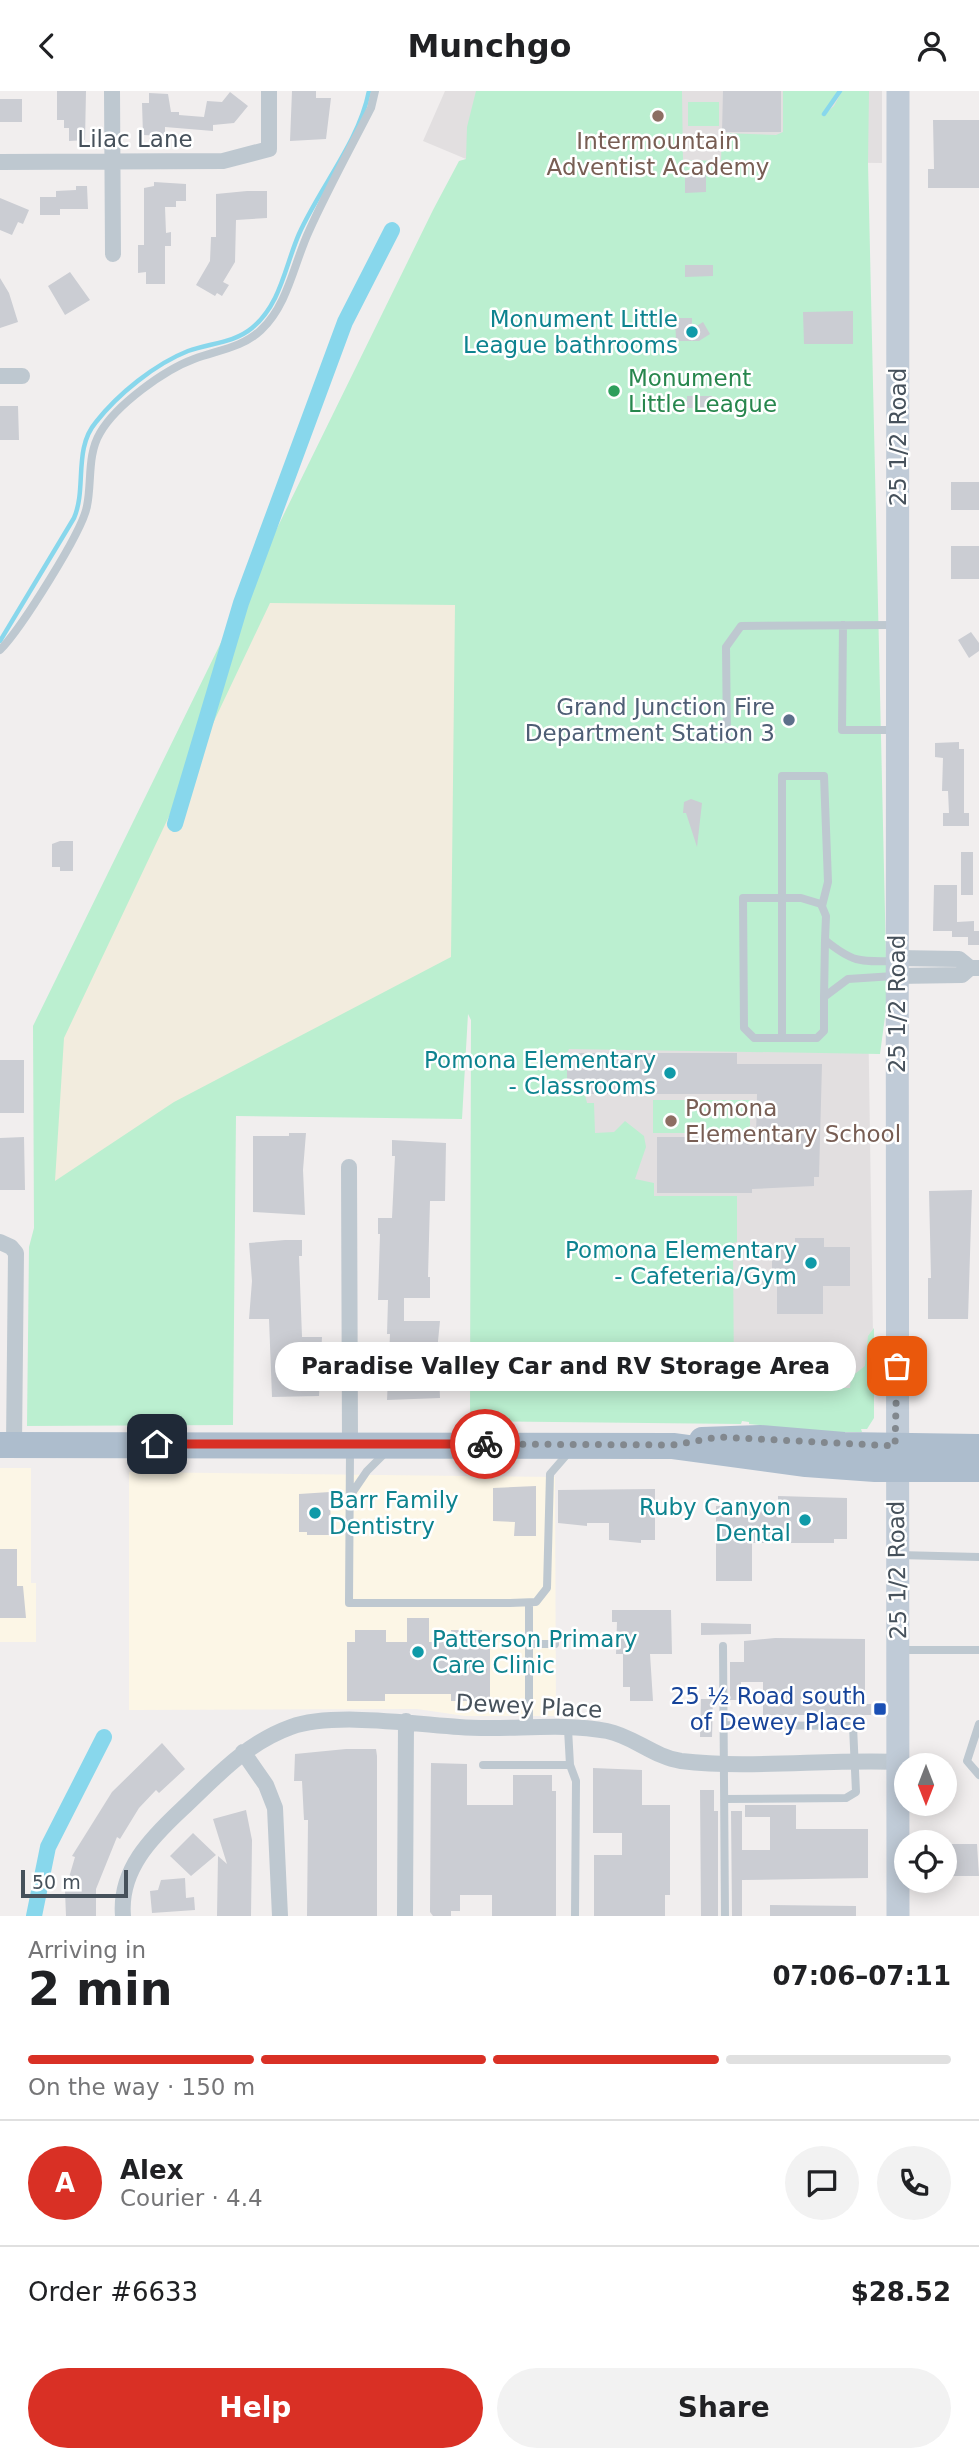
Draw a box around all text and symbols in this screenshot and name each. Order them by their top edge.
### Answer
icon: back [28,27,66,65]
text: Munchgo [407,27,572,65]
icon: person [913,27,951,65]
marker: Intermountain Adventist Academy [650,108,666,124]
street label: Lilac Lane [77,126,193,152]
place label: Intermountain Adventist Academy [547,128,769,180]
place label: Monument Little League bathrooms [463,306,678,358]
marker: Monument Little League bathrooms [684,324,700,340]
place label: Monument Little League [628,365,777,417]
street label: 25 1/2 Road [885,368,911,506]
marker: Monument Little League [606,383,622,399]
place label: Grand Junction Fire Department Station 3 [525,694,775,746]
marker: Grand Junction Fire Department Station 3 [781,712,797,728]
street label: 25 1/2 Road [884,935,910,1073]
place label: Pomona Elementary - Classrooms [424,1047,656,1099]
marker: Pomona Elementary - Classrooms [662,1065,678,1081]
place label: Pomona Elementary School [685,1095,901,1147]
marker: Pomona Elementary School [663,1113,679,1129]
place label: Pomona Elementary - Cafeteria/Gym [565,1237,797,1289]
marker: Pomona Elementary - Cafeteria/Gym [803,1255,819,1271]
pin [867,1336,927,1396]
callout: Paradise Valley Car and RV Storage Area [274,1341,855,1391]
icon: bag [878,1347,916,1385]
text: Paradise Valley Car and RV Storage Area [301,1353,830,1379]
courier [450,1409,520,1479]
pin [127,1414,187,1474]
icon: home [138,1425,176,1463]
icon: bike [466,1425,504,1463]
place label: Barr Family Dentistry [329,1487,459,1539]
place label: Ruby Canyon Dental [639,1494,791,1546]
street label: 25 1/2 Road [883,1500,911,1640]
marker: Barr Family Dentistry [307,1505,323,1521]
marker: Ruby Canyon Dental [797,1512,813,1528]
place label: Patterson Primary Care Clinic [432,1626,637,1678]
marker: Patterson Primary Care Clinic [410,1644,426,1660]
place label: 25 ½ Road south of Dewey Place [671,1683,866,1735]
street label: Dewey Place [455,1689,603,1723]
marker: 25 ½ Road south of Dewey Place [872,1701,888,1717]
north arrow [894,1753,957,1817]
map controls [894,1753,957,1893]
button: locate [894,1830,957,1893]
scale bar [21,1867,128,1899]
text: 50 m [32,1871,81,1893]
text: Arriving in [28,1937,146,1963]
text: 07:06–07:11 [772,1961,951,1991]
text: 2 min [28,1962,172,2016]
text: On the way · 150 m [28,2074,255,2100]
button: chat [785,2146,859,2220]
button: phone [877,2146,951,2220]
text: Alex [120,2155,183,2185]
text: A [55,2168,75,2198]
text: Courier · 4.4 [120,2185,263,2211]
text: Order #6633 [28,2277,198,2307]
text: $28.52 [851,2277,951,2307]
button: Help [28,2368,483,2448]
button: Share [497,2368,951,2448]

